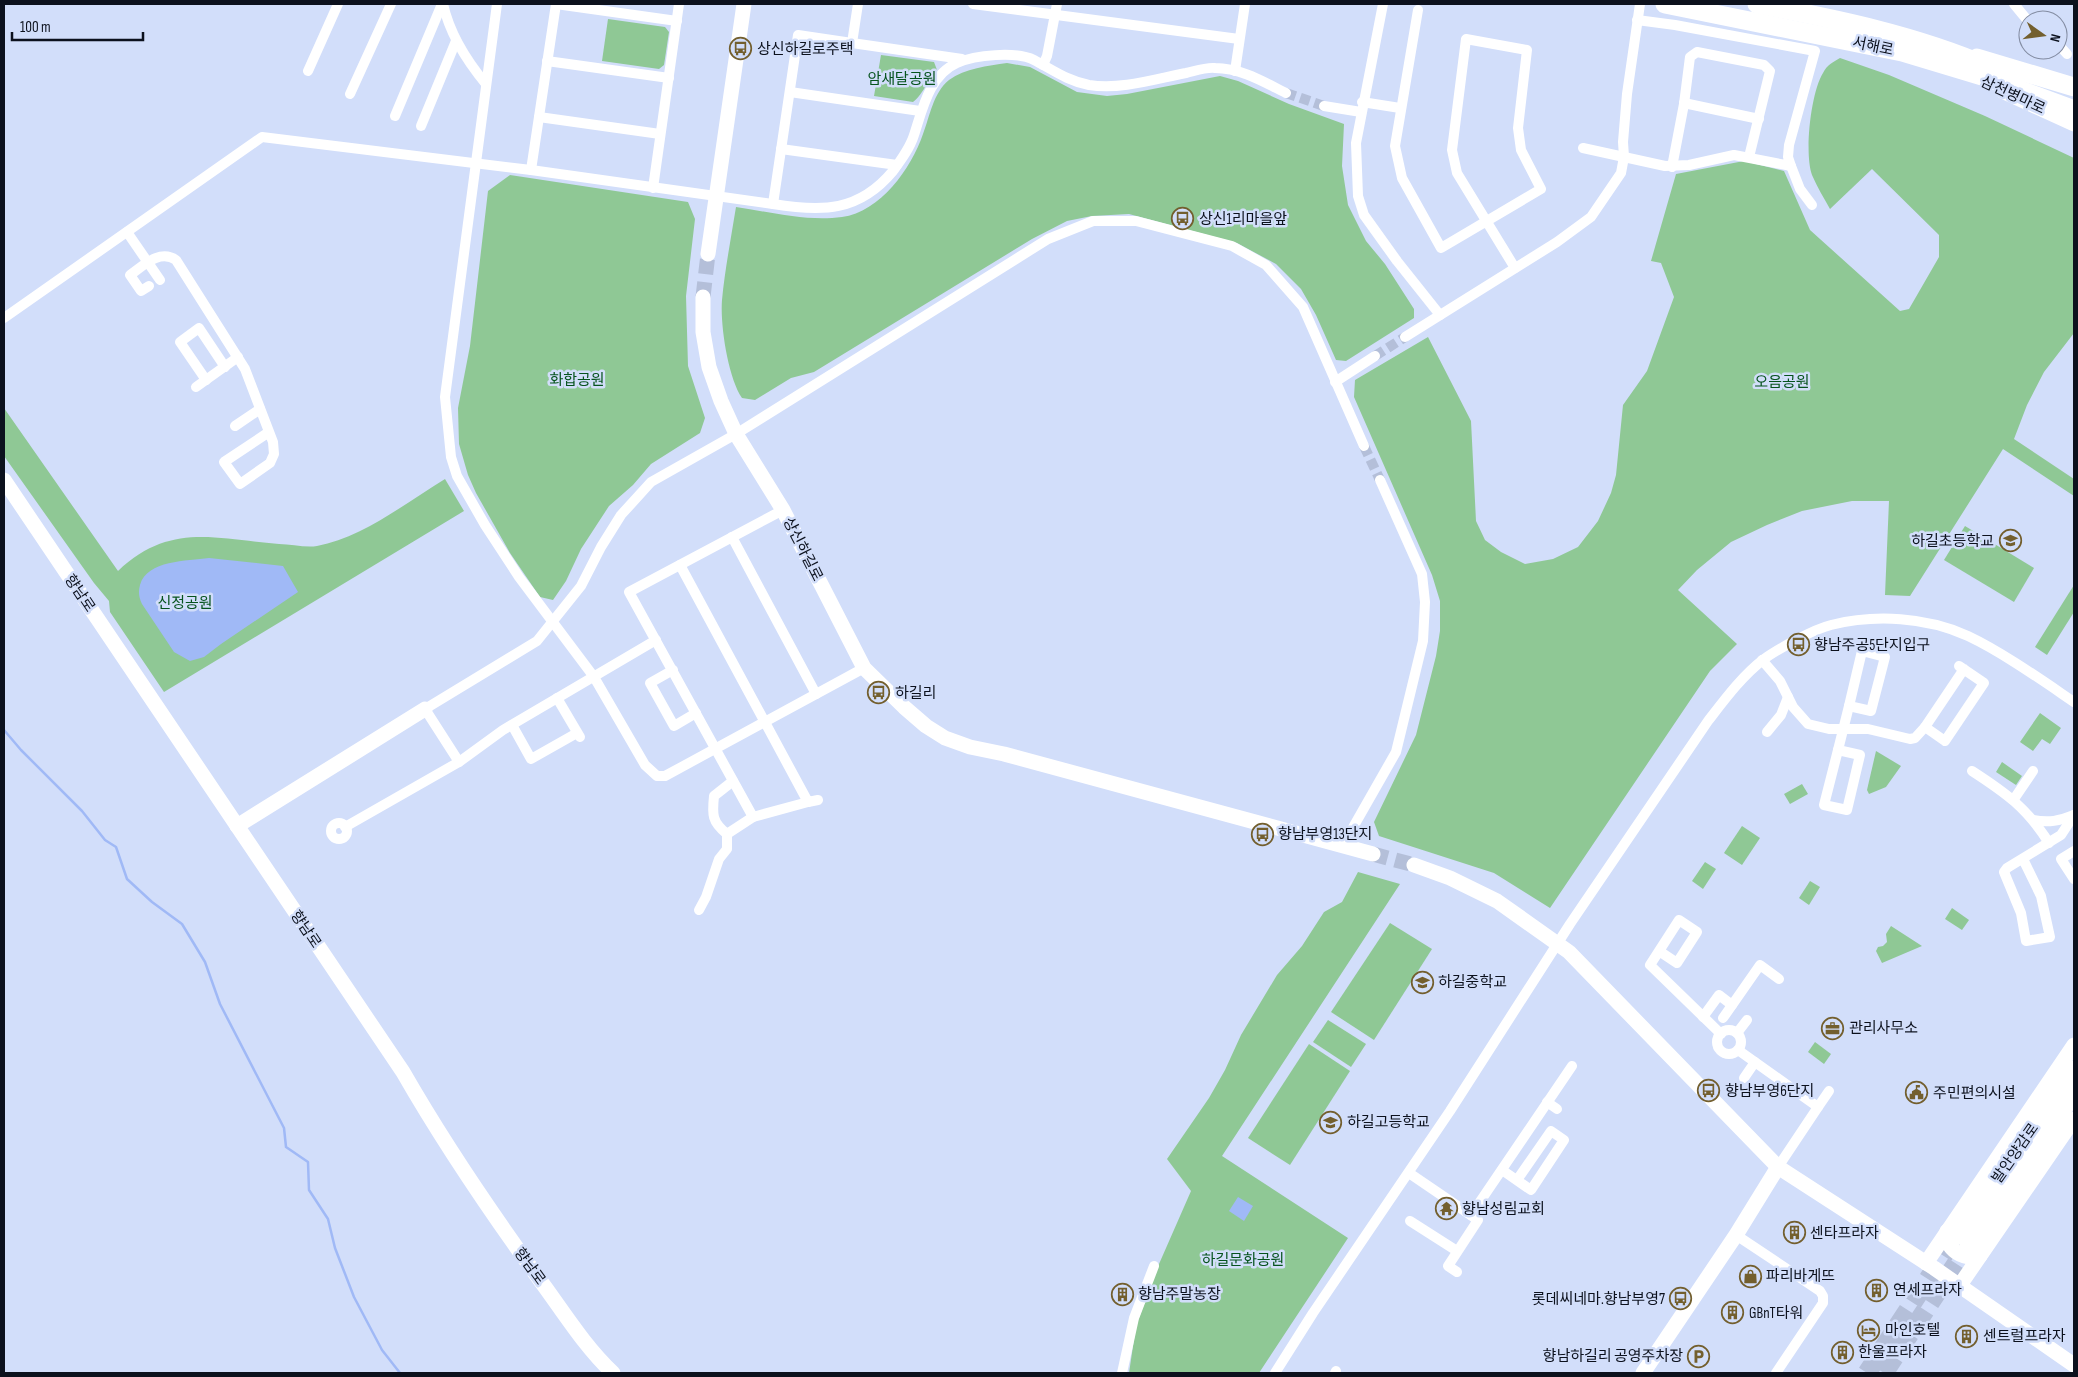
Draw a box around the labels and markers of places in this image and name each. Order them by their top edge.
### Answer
bus stop icon: 상신하길로주택 [729,37,753,61]
place label: 상신하길로주택 [757,40,854,59]
bus stop icon: 상신1리마을앞 [1171,207,1195,231]
place label: 상신1리마을앞 [1199,210,1287,229]
school or university icon: 하길초등학교 [1998,529,2022,553]
place label: 하길초등학교 [1911,532,1994,551]
bus stop icon: 향남주공5단지입구 [1786,633,1810,657]
place label: 향남주공5단지입구 [1814,636,1930,655]
bus stop icon: 하길리 [867,681,891,705]
place label: 하길리 [895,684,936,703]
bus stop icon: 향남부영13단지 [1250,822,1274,846]
place label: 향남부영13단지 [1278,825,1372,844]
school or university icon: 하길중학교 [1410,970,1434,994]
place label: 하길중학교 [1438,973,1507,992]
office icon: 관리사무소 [1821,1016,1845,1040]
place label: 관리사무소 [1849,1019,1918,1038]
bus stop icon: 향남부영6단지 [1697,1079,1721,1103]
public building icon: 주민편의시설 [1905,1081,1929,1105]
place label: 향남부영6단지 [1725,1082,1814,1101]
place label: 주민편의시설 [1933,1084,2016,1103]
school or university icon: 하길고등학교 [1319,1110,1343,1134]
place label: 하길고등학교 [1347,1113,1430,1132]
temple icon: 향남성림교회 [1434,1197,1458,1221]
place label: 향남성림교회 [1462,1200,1545,1219]
building icon: 센타프라자 [1782,1221,1806,1245]
place label: 센타프라자 [1810,1224,1879,1243]
shop icon: 파리바게뜨 [1738,1264,1762,1288]
place label: 파리바게뜨 [1766,1267,1835,1286]
building icon: 연세프라자 [1865,1278,1889,1302]
place label: 연세프라자 [1893,1281,1962,1300]
building icon: 향남주말농장 [1110,1282,1134,1306]
place label: 향남주말농장 [1138,1285,1221,1304]
bus stop icon: 롯데씨네마.향남부영7 [1669,1287,1693,1311]
place label: 롯데씨네마.향남부영7 [1532,1290,1665,1309]
building icon: GBnT타워 [1721,1301,1745,1325]
place label: GBnT타워 [1749,1304,1803,1323]
hotel icon: 마인호텔 [1857,1318,1881,1342]
place label: 마인호텔 [1885,1321,1940,1340]
building icon: 센트럴프라자 [1955,1324,1979,1348]
place label: 센트럴프라자 [1983,1327,2066,1346]
building icon: 한울프라자 [1830,1340,1854,1364]
place label: 한울프라자 [1858,1343,1927,1362]
parking icon: 향남하길리 공영주차장 [1687,1344,1711,1368]
place label: 향남하길리 공영주차장 [1543,1347,1683,1366]

